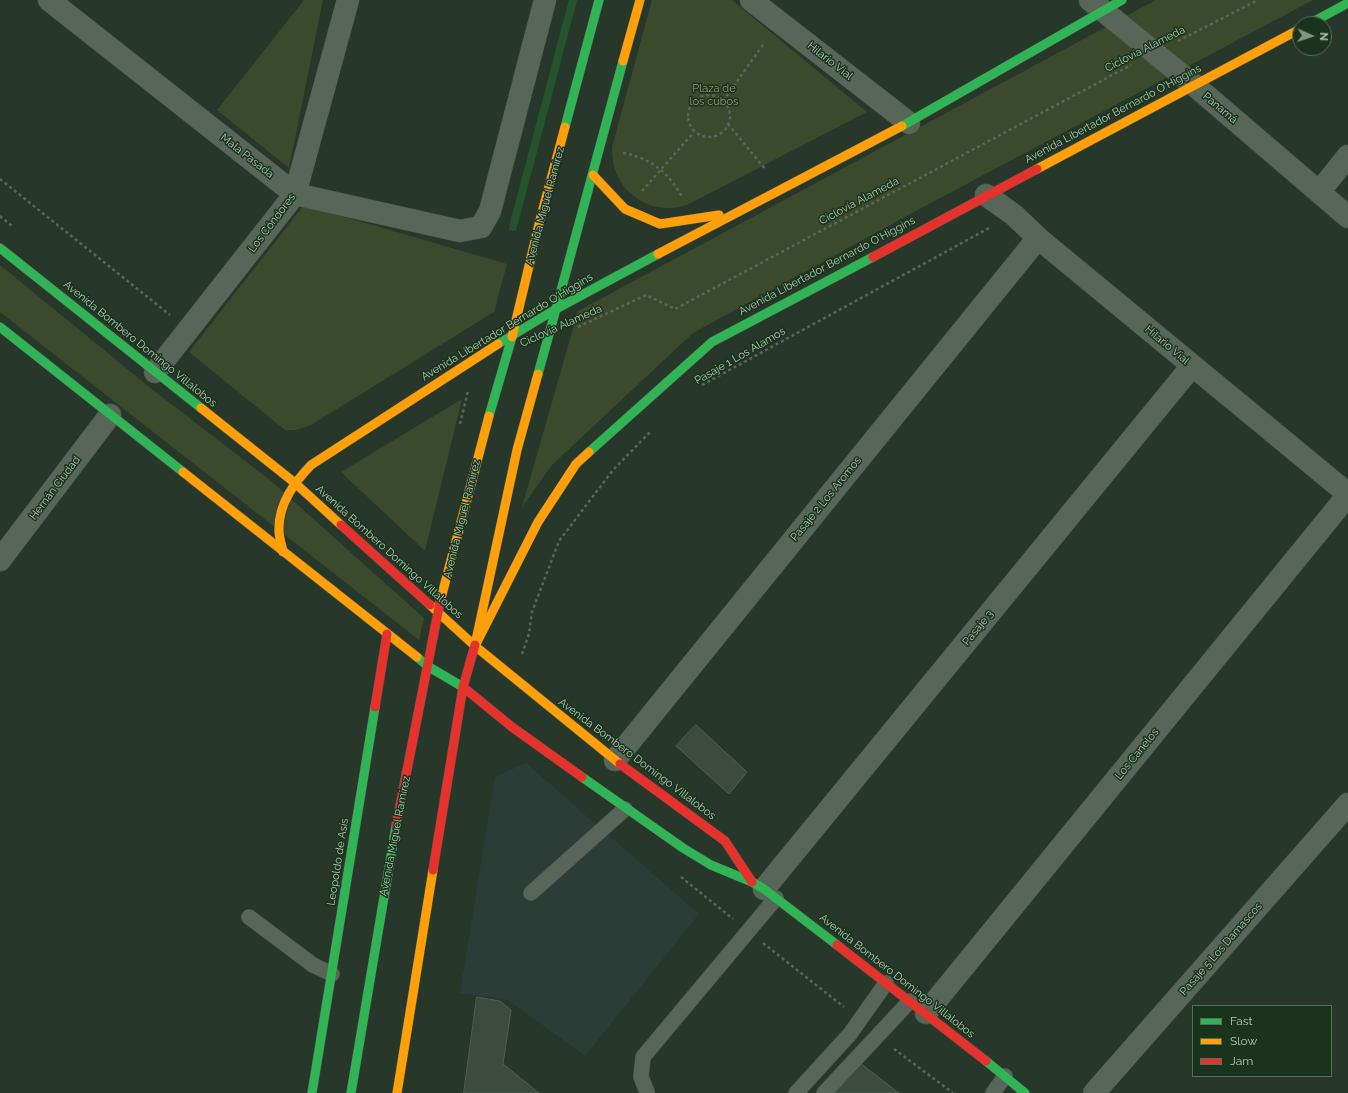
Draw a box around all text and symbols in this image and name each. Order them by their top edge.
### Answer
north arrow [1292,16,1332,56]
street label: Ciclovía Alameda [1103,23,1187,75]
text: N [1317,32,1330,41]
street label: Hilario Vial [805,39,855,83]
street label: Avenida Libertador Bernardo O'Higgins [1023,62,1203,166]
park label: Plaza de los cubos [690,82,738,108]
street label: Panamá [1200,90,1240,126]
street label: Mala Pasada [218,131,276,181]
street label: Avenida Miguel Ramírez [523,145,567,267]
street label: Ciclovía Alameda [817,174,901,228]
street label: Los Cóndores [246,191,298,255]
street label: Avenida Libertador Bernardo O'Higgins [737,214,917,318]
street label: Avenida Libertador Bernardo O'Higgins [419,270,595,384]
street label: Avenida Bombero Domingo Villalobos [61,278,219,410]
street label: Ciclovía Alameda [518,302,604,350]
street label: Hilario Vial [1142,323,1192,367]
street label: Pasaje 1 Los Alamos [692,325,788,387]
street label: Hernán Ciudad [27,454,83,522]
street label: Pasaje 2 Los Aromos [788,454,864,544]
street label: Avenida Miguel Ramírez [441,458,483,580]
street label: Avenida Bombero Domingo Villalobos [313,482,465,622]
street label: Pasaje 3 [960,608,996,648]
street label: Avenida Bombero Domingo Villalobos [556,696,718,822]
street label: Los Canelos [1112,726,1162,782]
street label: Avenida Miguel Ramírez [377,775,413,897]
street label: Leopoldo de Asís [325,817,351,907]
street label: Pasaje 5 Los Damascos [1177,900,1265,998]
street label: Avenida Bombero Domingo Villalobos [817,911,977,1041]
legend [1192,1005,1332,1077]
text: Fast [1230,1014,1253,1028]
text: Slow [1230,1034,1257,1048]
text: Jam [1230,1054,1253,1068]

